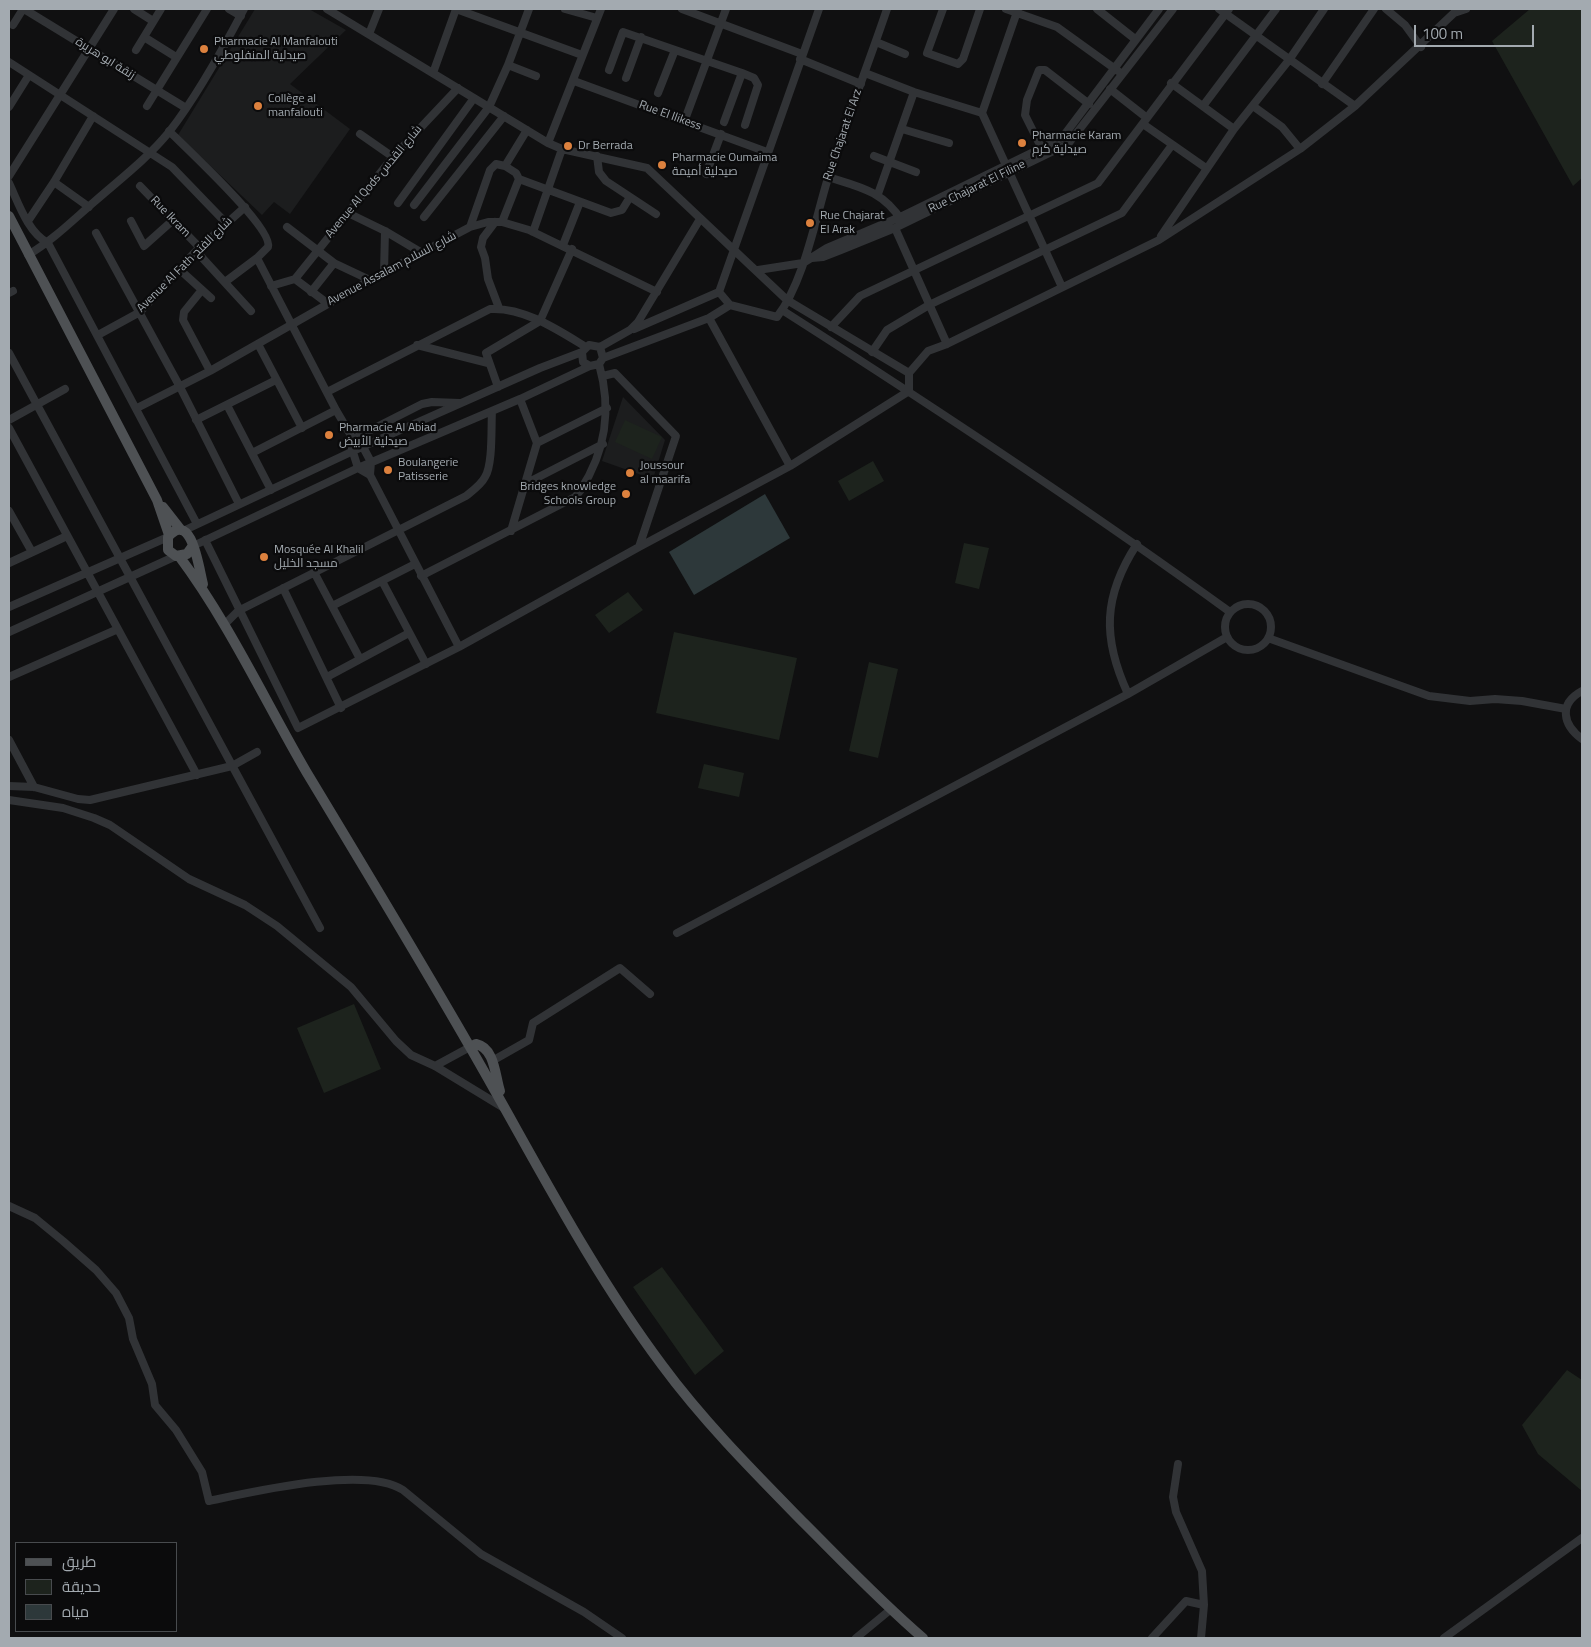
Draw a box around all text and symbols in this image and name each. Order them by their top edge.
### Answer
scale bar [1416,15,1536,47]
text: 100 m [1422,22,1463,45]
street label: زنقة ابو هريرة [73,35,137,83]
place label: Pharmacie Al Manfalouti صيدلية المنفلوطي [214,35,338,63]
marker: Pharmacie Al Manfalouti صيدلية المنفلوطي [198,43,210,55]
street label: Rue Chajarat El Arz [821,87,865,183]
place label: Collège al manfalouti [268,92,323,120]
street label: Rue El Ilikess [637,98,703,134]
marker: Collège al manfalouti [252,100,264,112]
street label: Avenue Al Qods شارع القدس [323,123,425,241]
place label: Pharmacie Karam صيدلية كرم [1032,129,1121,157]
marker: Pharmacie Karam صيدلية كرم [1016,137,1028,149]
place label: Dr Berrada [578,139,633,153]
marker: Dr Berrada [562,140,574,152]
place label: Pharmacie Oumaima صيدلية أميمة [672,151,777,179]
street label: Rue Chajarat El Filine [926,157,1028,217]
marker: Pharmacie Oumaima صيدلية أميمة [656,159,668,171]
street label: Rue Ikram [147,194,193,240]
place label: Rue Chajarat El Arak [820,209,884,237]
street label: Avenue Al Fath شارع الفتح [134,214,236,316]
marker: Rue Chajarat El Arak [804,217,816,229]
street label: Avenue Assalam شارع السلام [325,229,459,309]
place label: Pharmacie Al Abiad صيدلية الأبيض [339,421,436,449]
marker: Pharmacie Al Abiad صيدلية الأبيض [323,429,335,441]
place label: Boulangerie Patisserie [398,456,458,484]
place label: Joussour al maarifa [640,459,690,487]
marker: Boulangerie Patisserie [382,464,394,476]
marker: Joussour al maarifa [624,467,636,479]
place label: Bridges knowledge Schools Group [520,480,616,508]
marker: Bridges knowledge Schools Group [620,488,632,500]
place label: Mosquée Al Khalil مسجد الخليل [274,543,363,571]
marker: Mosquée Al Khalil مسجد الخليل [258,551,270,563]
legend [15,1542,178,1632]
text: طريق [62,1550,96,1573]
text: حديقة [62,1575,101,1598]
text: مياه [62,1600,89,1623]

